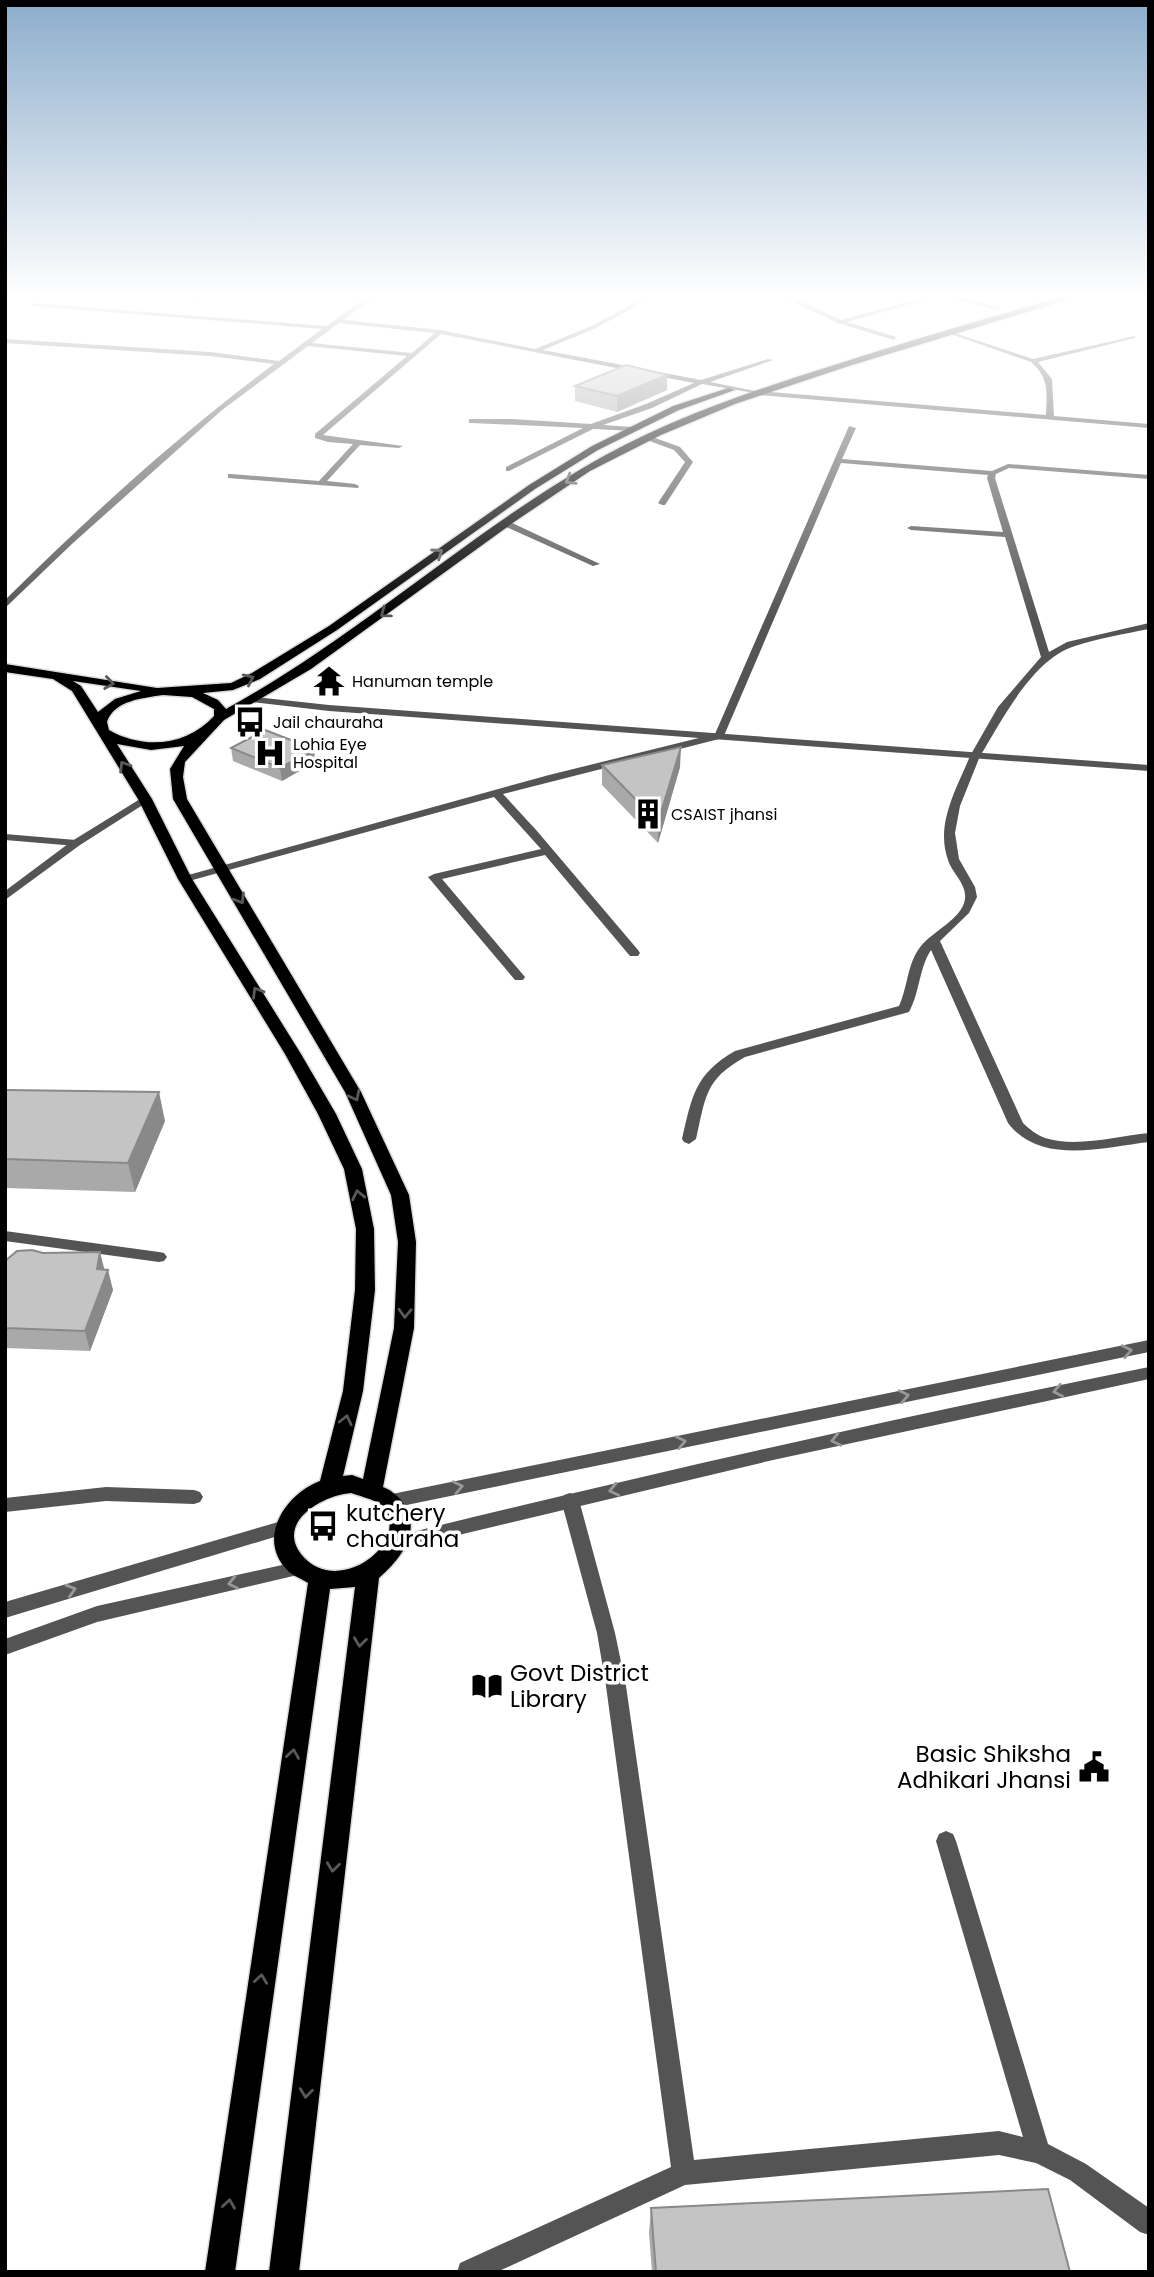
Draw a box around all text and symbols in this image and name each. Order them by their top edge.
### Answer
one-way arrow [564,472,577,485]
one-way arrow [430,549,443,561]
one-way arrow [380,604,393,617]
temple icon: Hanuman temple [312,664,346,698]
place label: Hanuman temple [352,670,493,693]
one-way arrow [241,673,254,687]
one-way arrow [104,675,115,690]
bus stop icon: Jail chauraha [233,705,267,739]
place label: Jail chauraha [273,711,383,734]
place label: Lohia Eye Hospital [293,733,367,774]
hospital icon: Lohia Eye Hospital [253,736,287,770]
one-way arrow [120,761,133,774]
building icon: CSAIST jhansi [631,797,665,831]
place label: CSAIST jhansi [671,803,777,826]
one-way arrow [232,892,245,905]
one-way arrow [252,987,265,1000]
one-way arrow [347,1089,360,1101]
one-way arrow [352,1189,367,1201]
one-way arrow [397,1308,413,1319]
one-way arrow [1121,1344,1133,1359]
one-way arrow [1052,1382,1064,1397]
one-way arrow [898,1389,910,1404]
one-way arrow [338,1414,352,1426]
one-way arrow [830,1432,842,1447]
one-way arrow [675,1435,687,1450]
one-way arrow [452,1480,464,1495]
one-way arrow [608,1482,620,1497]
place label: kutchery chauraha [346,1497,459,1555]
bus stop icon: kutchery chauraha [306,1509,340,1543]
one-way arrow [227,1575,239,1590]
one-way arrow [64,1584,76,1599]
one-way arrow [353,1636,368,1647]
place label: Govt District Library [510,1657,649,1715]
library icon: Govt District Library [470,1669,504,1703]
place label: Basic Shiksha Adhikari Jhansi [897,1738,1071,1796]
one-way arrow [285,1748,300,1760]
public building icon: Basic Shiksha Adhikari Jhansi [1077,1750,1111,1784]
one-way arrow [325,1862,340,1873]
one-way arrow [253,1973,268,1985]
one-way arrow [298,2087,313,2099]
one-way arrow [221,2198,236,2210]

